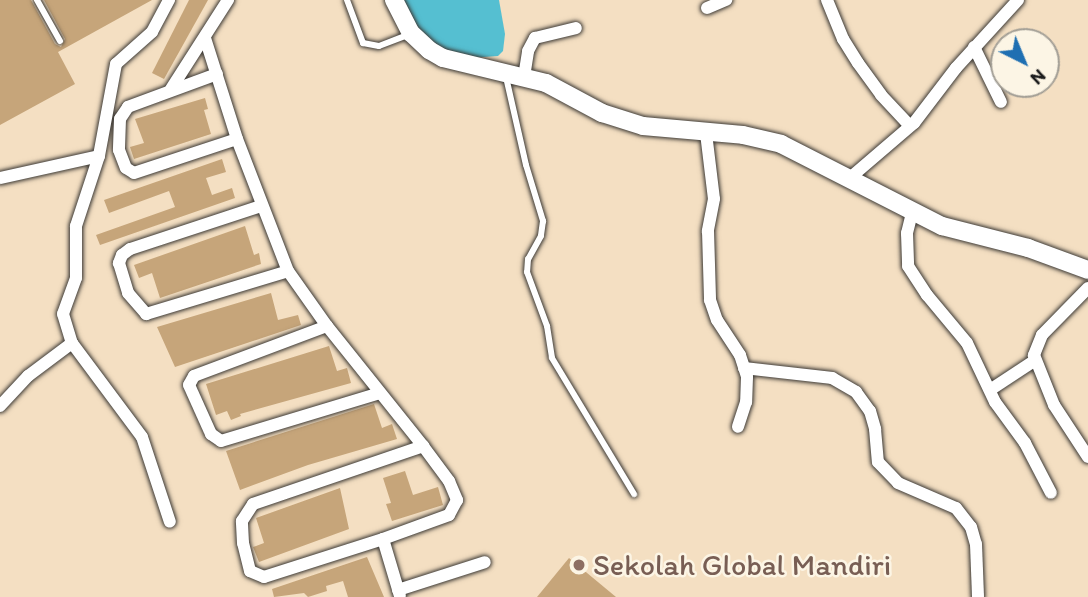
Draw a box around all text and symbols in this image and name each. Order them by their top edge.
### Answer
north arrow [990,28,1060,98]
text: N [1026,64,1051,90]
place label: Sekolah Global Mandiri [593,547,891,583]
marker: Sekolah Global Mandiri [571,557,587,573]

